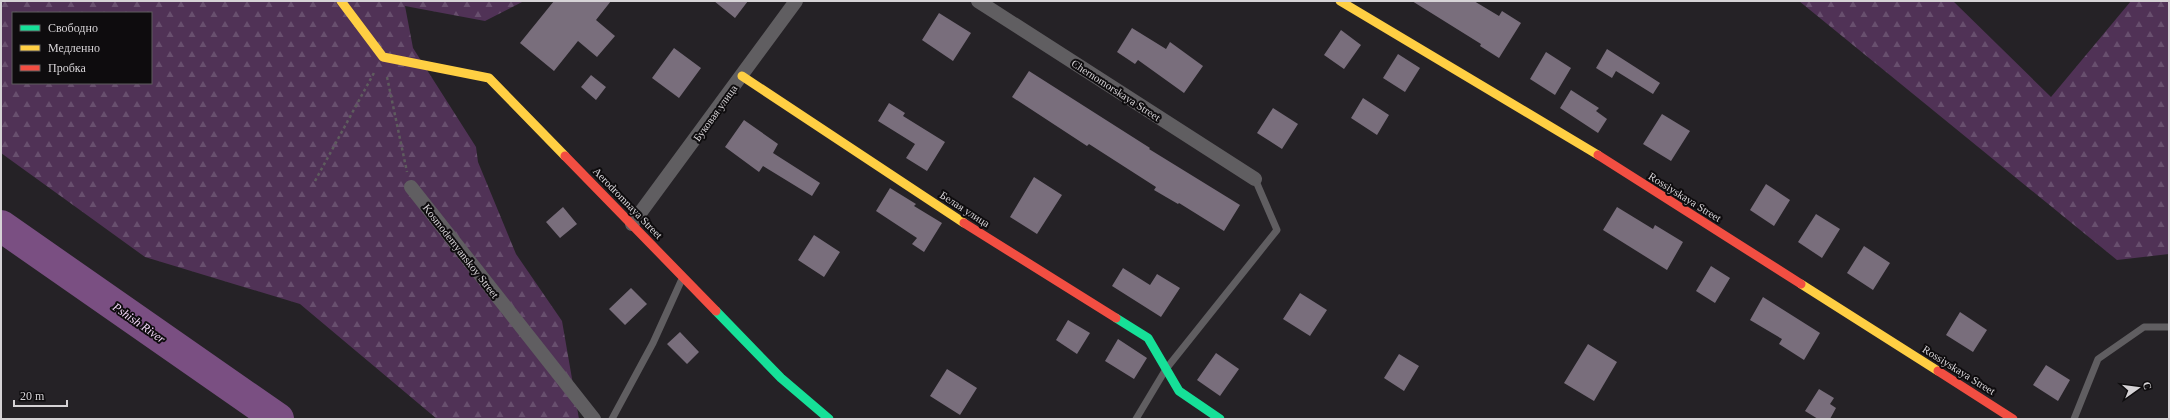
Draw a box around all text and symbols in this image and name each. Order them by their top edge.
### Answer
legend [12,12,152,84]
text: Свободно [48,21,98,35]
text: Медленно [48,41,100,55]
street label: Chernomorskaya Street [1069,57,1163,123]
text: Пробка [48,61,86,75]
street label: Буковая улица [691,82,740,144]
street label: Aerodromnaya Street [591,165,665,241]
street label: Rossiyskaya Street [1646,170,1724,224]
street label: Белая улица [938,189,992,229]
street label: Kosmodemyanskoy Street [421,202,501,300]
water label: Pshish River [109,299,168,346]
street label: Rossiyskaya Street [1920,343,1998,397]
north arrow [2118,368,2158,408]
text: С [2141,380,2154,391]
scale bar [14,382,67,408]
text: 20 m [20,389,45,403]

